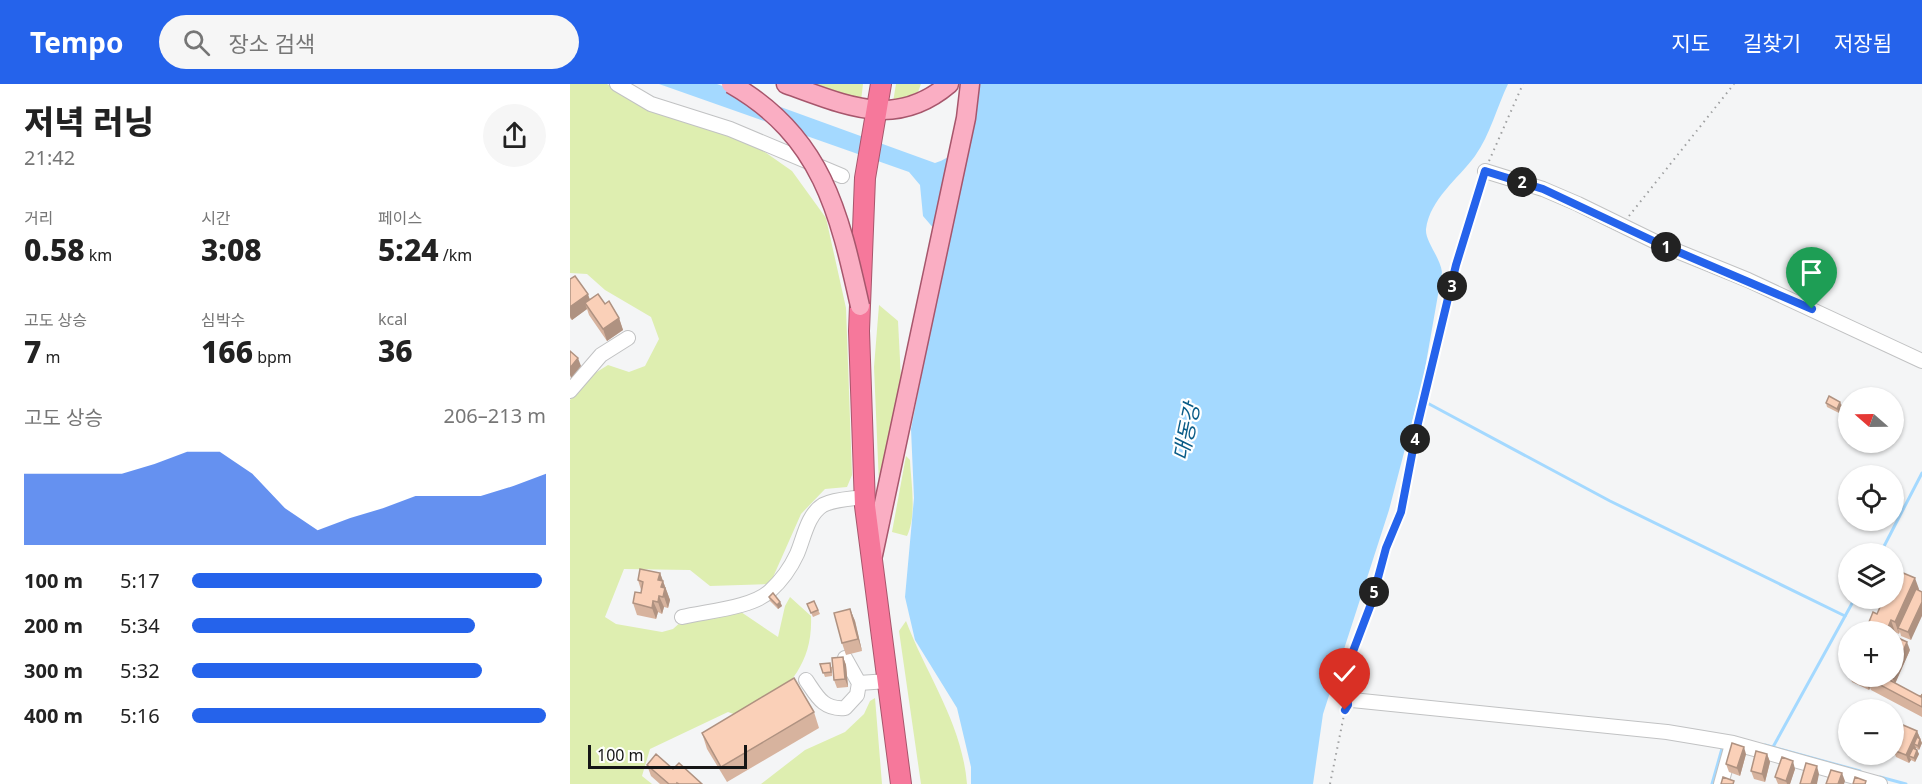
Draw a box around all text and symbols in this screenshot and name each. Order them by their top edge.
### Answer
search box [159,15,579,69]
text: Tempo [30,23,123,61]
icon: search [180,26,213,59]
text: 장소 검색 [228,28,315,58]
text: 지도 [1671,29,1710,57]
text: 길찾기 [1743,29,1801,57]
text: 저장됨 [1834,29,1892,57]
text: 저녁 러닝 [24,99,154,144]
button: share [483,104,546,167]
text: 21:42 [24,144,75,171]
pin: 2 [1507,167,1537,197]
text: 2 [1517,171,1527,193]
text: 거리 [24,207,53,229]
text: 시간 [201,207,230,229]
text: 페이스 [378,207,422,229]
text: 0.58 [24,229,85,270]
text: 3:08 [201,229,262,270]
text: 5:24 [378,229,439,270]
pin: 1 [1651,232,1681,262]
text: 1 [1661,236,1671,258]
text: km [85,244,112,266]
text: /km [439,244,472,266]
pin [1786,247,1837,309]
icon: arrive [1795,256,1828,289]
pin: 3 [1437,271,1467,301]
text: 3 [1447,275,1457,297]
text: kcal [378,308,407,330]
text: 고도 상승 [24,309,87,331]
text: 심박수 [201,309,245,331]
text: 36 [378,330,413,371]
text: 7 [24,331,41,372]
text: 166 [201,331,253,372]
text: m [41,346,60,368]
text: bpm [253,346,292,368]
north arrow [1838,387,1904,453]
map controls [1838,387,1904,765]
water label: 대동강 [1166,398,1206,463]
text: 206–213 m [443,402,546,429]
text: 고도 상승 [24,404,103,431]
pin: 4 [1400,424,1430,454]
text: 4 [1410,428,1420,450]
button: locate [1838,465,1904,531]
button: layers [1838,543,1904,609]
text: 100 m [24,567,83,594]
text: 5:17 [120,567,160,594]
pin: 5 [1359,577,1389,607]
text: 5 [1369,581,1379,603]
text: 200 m [24,612,83,639]
text: 5:34 [120,612,160,639]
button: + [1838,621,1904,687]
pin [1319,648,1370,710]
text: 300 m [24,657,83,684]
text: 5:32 [120,657,160,684]
icon: check [1328,657,1361,690]
button: − [1838,699,1904,765]
text: 400 m [24,702,83,729]
text: 5:16 [120,702,160,729]
scale bar [588,742,747,770]
text: 100 m [597,744,644,766]

